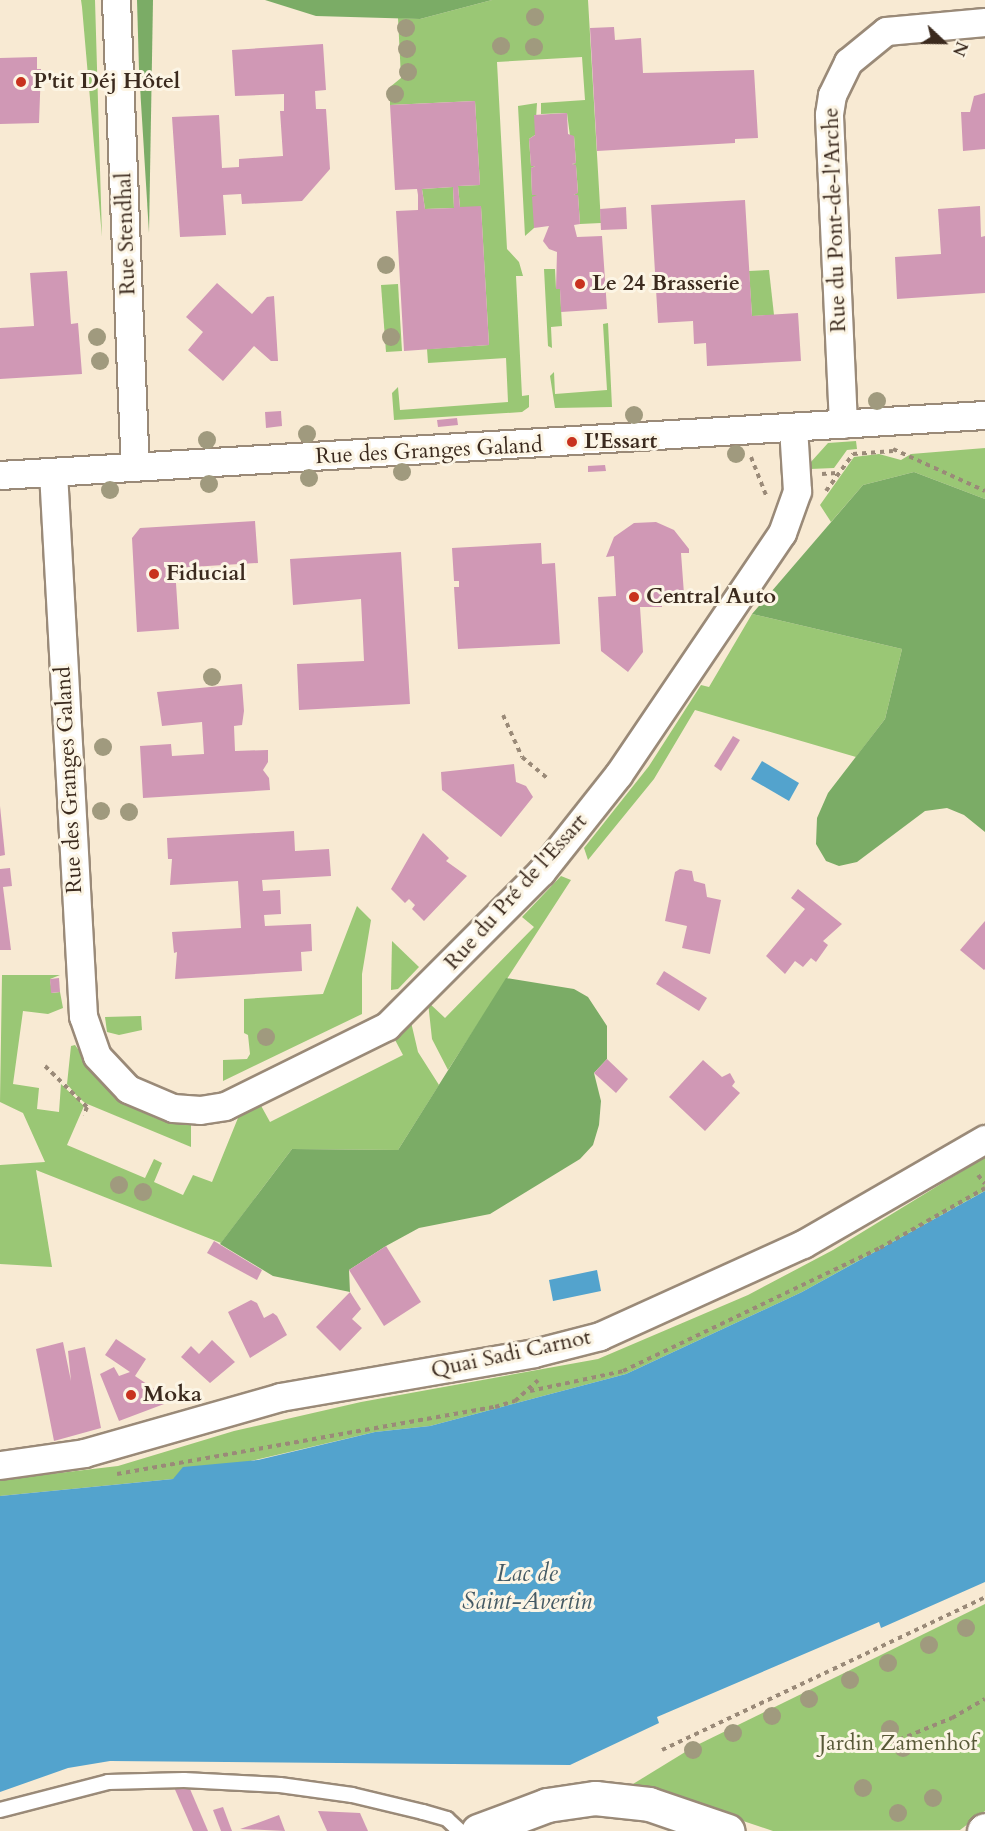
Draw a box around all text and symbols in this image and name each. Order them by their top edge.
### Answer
north arrow [913,12,973,72]
text: N [947,38,972,59]
place label: P'tit Déj Hôtel [33,69,180,95]
marker: P'tit Déj Hôtel [14,75,28,89]
street label: Rue du Pont-de-l'Arche [818,107,852,333]
street label: Rue Stendhal [111,172,141,296]
place label: Le 24 Brasserie [592,271,740,297]
marker: Le 24 Brasserie [573,277,587,291]
place label: L'Essart [584,429,657,455]
street label: Rue des Granges Galand [315,432,543,470]
marker: L'Essart [565,435,579,449]
place label: Fiducial [166,561,246,587]
marker: Fiducial [147,567,161,581]
place label: Central Auto [646,584,776,610]
marker: Central Auto [627,590,641,604]
street label: Rue des Granges Galand [50,666,88,894]
street label: Rue du Pré de l'Essart [439,809,593,975]
street label: Quai Sadi Carnot [429,1324,593,1384]
place label: Moka [143,1382,202,1408]
marker: Moka [124,1388,138,1402]
water label: Lac de Saint-Avertin [462,1560,592,1616]
park label: Jardin Zamenhof [819,1731,977,1757]

